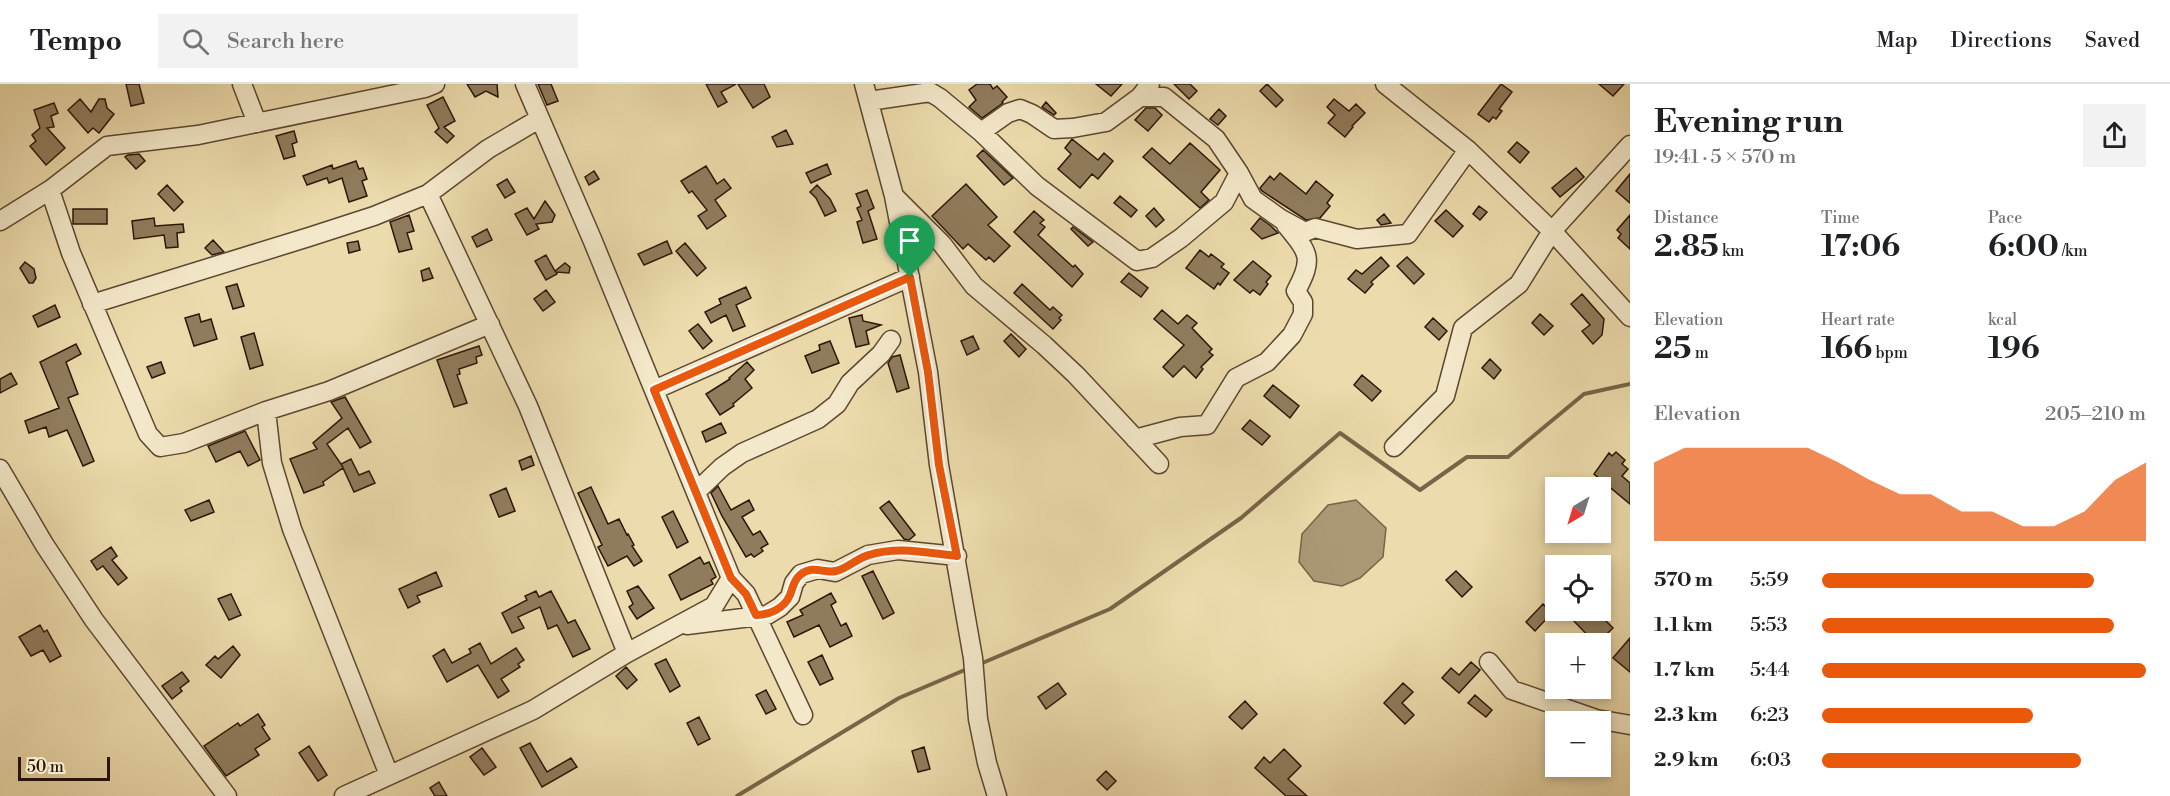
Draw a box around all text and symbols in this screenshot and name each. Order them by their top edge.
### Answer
search box [158,14,578,68]
text: Tempo [30,24,122,59]
icon: search [179,25,212,58]
text: Search here [227,28,344,55]
text: Map [1876,28,1918,54]
text: Directions [1951,28,2052,54]
text: Saved [2085,28,2140,54]
text: Evening run [1654,102,1843,143]
button: share [2083,104,2146,167]
text: 19:41 · 5 × 570 m [1654,145,1796,170]
text: Distance [1654,208,1719,228]
text: Time [1821,208,1860,228]
text: Pace [1988,208,2022,228]
pin [884,215,935,277]
icon: arrive [893,224,926,257]
text: 2.85 [1654,228,1719,266]
text: 17:06 [1821,228,1900,266]
text: 6:00 [1988,228,2059,266]
text: km [1719,241,1744,261]
text: /km [2059,241,2087,261]
text: Elevation [1654,310,1723,330]
text: Heart rate [1821,310,1895,330]
text: kcal [1988,310,2017,330]
text: 25 [1654,330,1691,368]
text: 166 [1821,330,1872,368]
text: 196 [1988,330,2040,368]
text: m [1691,343,1709,363]
text: bpm [1872,343,1908,363]
text: Elevation [1654,402,1741,427]
text: 205–210 m [2045,402,2146,427]
north arrow [1545,477,1611,543]
map controls [1545,477,1611,777]
button: locate [1545,555,1611,621]
text: 570 m [1654,568,1713,593]
text: 5:59 [1750,568,1789,593]
text: 1.1 km [1654,613,1713,638]
text: 5:53 [1750,613,1788,638]
button: + [1545,633,1611,699]
text: 1.7 km [1654,658,1715,683]
text: 5:44 [1750,658,1790,683]
text: 2.3 km [1654,703,1718,728]
text: 6:23 [1750,703,1789,728]
button: − [1545,711,1611,777]
text: 2.9 km [1654,748,1718,773]
text: 6:03 [1750,748,1791,773]
scale bar [18,754,110,782]
text: 50 m [27,757,64,777]

